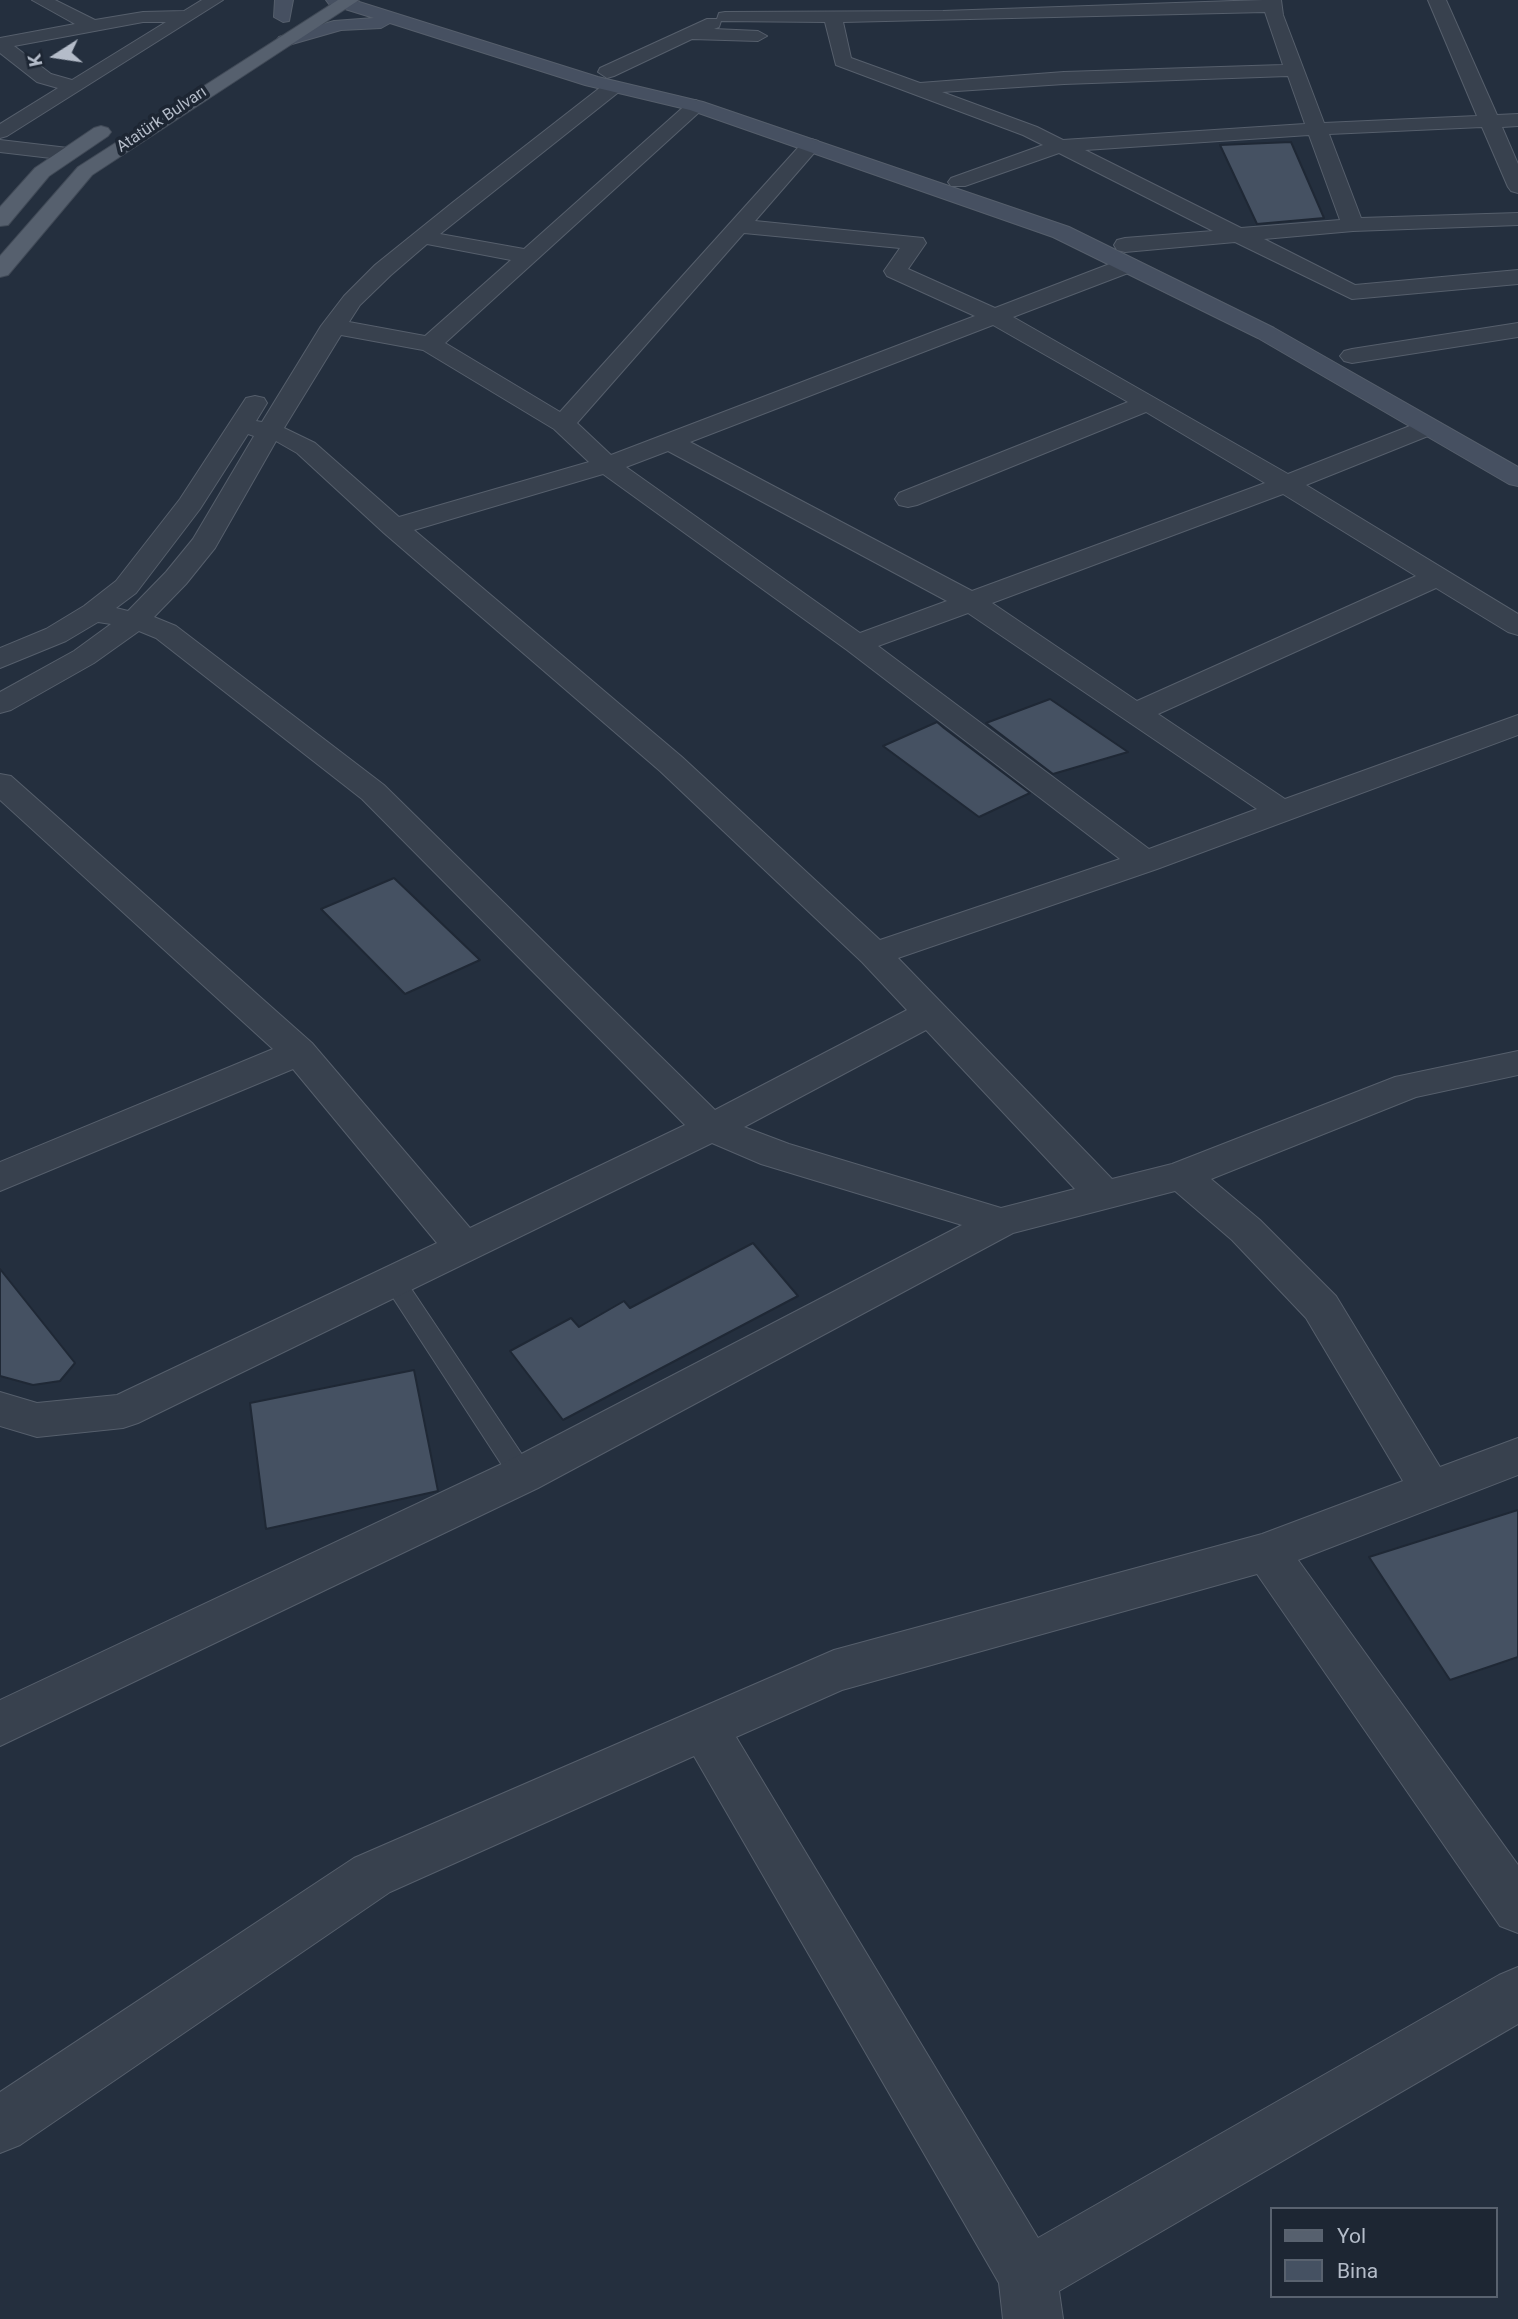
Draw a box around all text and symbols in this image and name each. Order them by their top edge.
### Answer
north arrow [21,21,91,91]
text: K [22,52,47,69]
street label: Atatürk Bulvarı [113,83,211,157]
legend [1270,2207,1497,2298]
text: Yol [1337,2224,1366,2248]
text: Bina [1337,2259,1378,2283]

